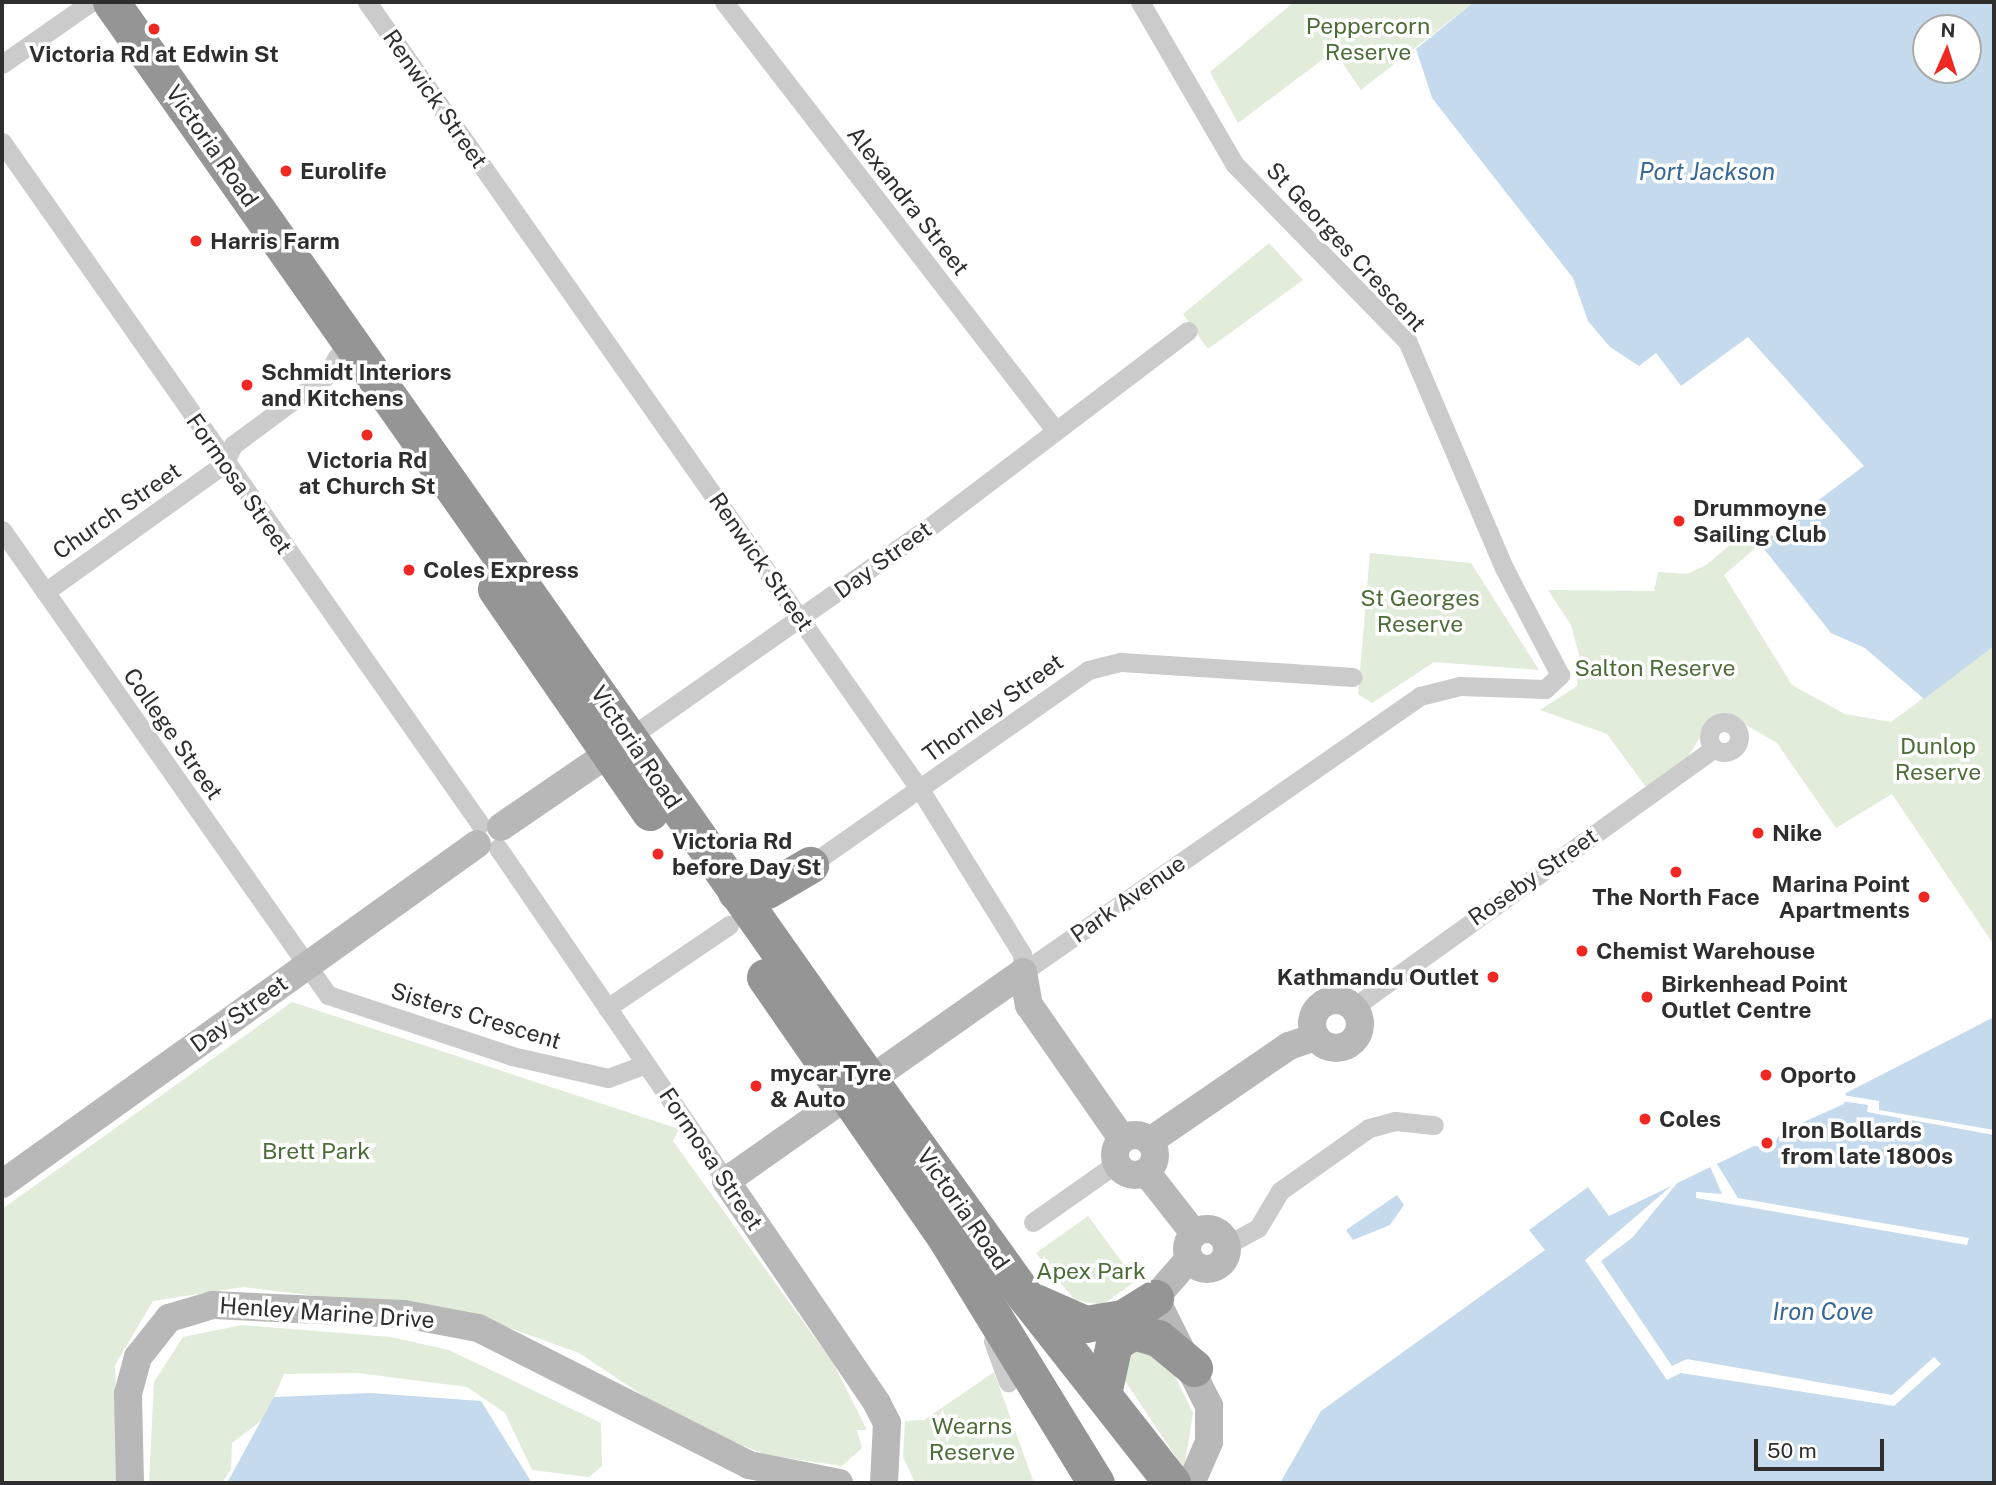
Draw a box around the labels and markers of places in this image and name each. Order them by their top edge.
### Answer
marker: Victoria Rd at Edwin St [146,21,162,37]
place label: Victoria Rd at Edwin St [29,40,279,68]
place label: Eurolife [300,157,387,185]
marker: Eurolife [278,163,294,179]
place label: Harris Farm [210,227,340,255]
marker: Harris Farm [188,233,204,249]
place label: Schmidt Interiors and Kitchens [261,358,452,412]
marker: Schmidt Interiors and Kitchens [239,377,255,393]
marker: Victoria Rd at Church St [359,427,375,443]
place label: Victoria Rd at Church St [298,446,436,500]
place label: Drummoyne Sailing Club [1693,494,1827,548]
marker: Drummoyne Sailing Club [1671,513,1687,529]
place label: Coles Express [423,556,579,584]
marker: Coles Express [401,562,417,578]
place label: Nike [1772,819,1822,847]
marker: Nike [1750,825,1766,841]
place label: Victoria Rd before Day St [672,827,822,881]
marker: Victoria Rd before Day St [650,846,666,862]
marker: The North Face [1668,864,1684,880]
place label: Marina Point Apartments [1772,870,1910,924]
place label: The North Face [1592,883,1760,911]
marker: Marina Point Apartments [1916,889,1932,905]
place label: Chemist Warehouse [1596,937,1816,965]
marker: Chemist Warehouse [1574,943,1590,959]
place label: Kathmandu Outlet [1277,963,1479,991]
marker: Kathmandu Outlet [1485,969,1501,985]
place label: Birkenhead Point Outlet Centre [1661,970,1848,1024]
marker: Birkenhead Point Outlet Centre [1639,989,1655,1005]
place label: mycar Tyre & Auto [770,1059,892,1113]
place label: Oporto [1780,1061,1856,1089]
marker: Oporto [1758,1067,1774,1083]
marker: mycar Tyre & Auto [748,1078,764,1094]
place label: Coles [1659,1105,1721,1133]
marker: Coles [1637,1111,1653,1127]
place label: Iron Bollards from late 1800s [1781,1116,1953,1170]
marker: Iron Bollards from late 1800s [1759,1135,1775,1151]

